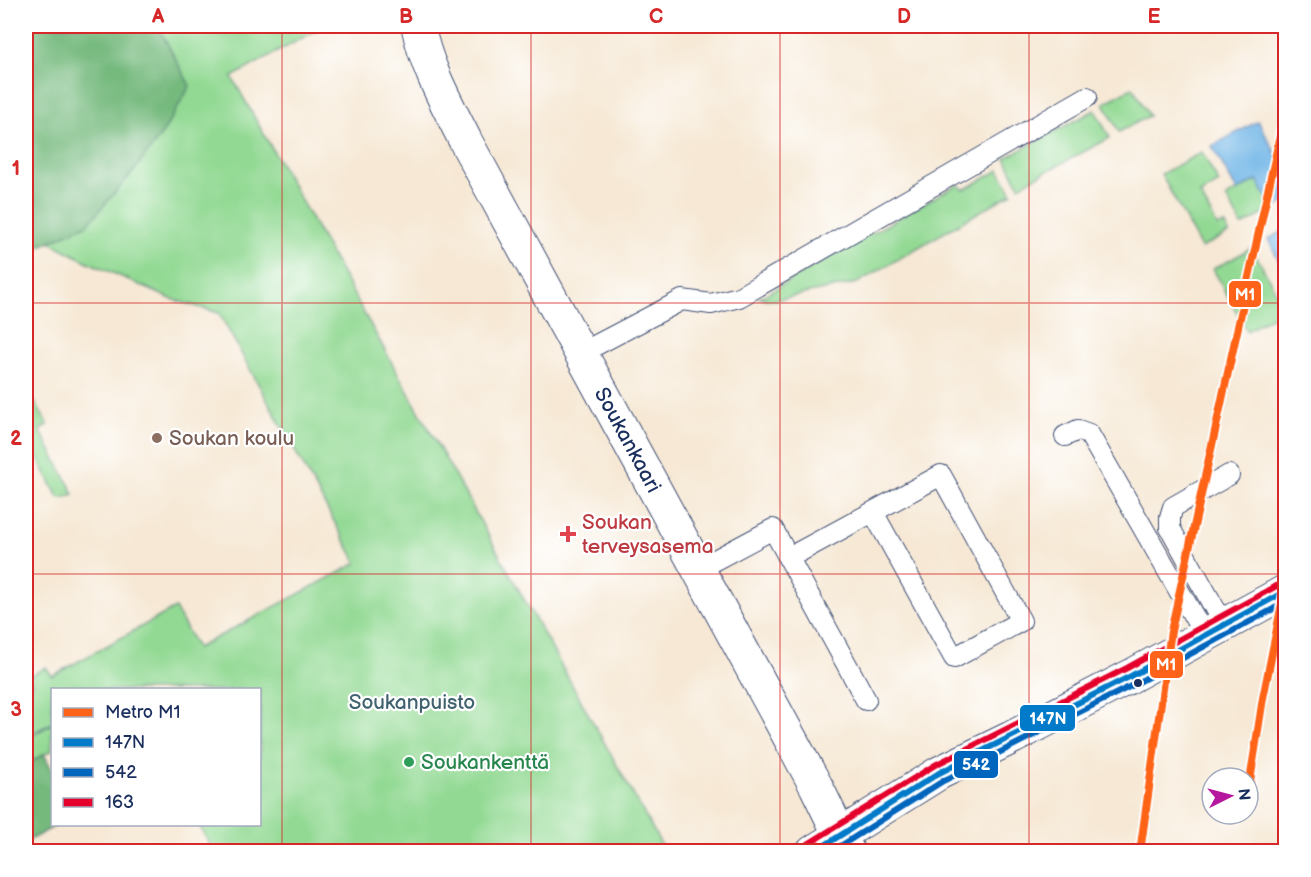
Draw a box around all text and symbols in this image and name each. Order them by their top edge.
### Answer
text: A [151,5,165,29]
text: B [399,5,413,29]
text: C [649,5,663,29]
text: D [897,5,911,29]
text: E [1148,5,1161,29]
text: 1 [12,157,20,181]
line badge: M1 [1228,280,1262,308]
text: M1 [1235,286,1255,305]
street label: Soukankaari [589,383,667,497]
place label: Soukan koulu [169,426,294,451]
text: 2 [10,427,22,451]
marker: Soukan koulu [150,431,164,445]
place label: Soukan terveysasema [582,510,714,559]
marker: Soukan terveysasema [559,525,577,543]
line badge: M1 [1149,650,1184,679]
text: M1 [1156,656,1176,675]
unlabelled marker [1132,677,1144,689]
legend [51,688,261,826]
park label: Soukanpuisto [349,690,475,715]
text: 3 [10,698,22,722]
text: Metro M1 [105,702,180,723]
line badge: 147N [1019,704,1076,732]
text: 147N [1029,710,1067,729]
text: 147N [105,732,145,753]
place label: Soukankenttä [421,750,549,775]
line badge: 542 [953,750,999,779]
marker: Soukankenttä [402,755,416,769]
text: 542 [962,756,991,775]
text: 542 [105,762,137,783]
north arrow [1200,766,1260,826]
text: N [1233,788,1254,802]
text: 163 [105,792,134,813]

